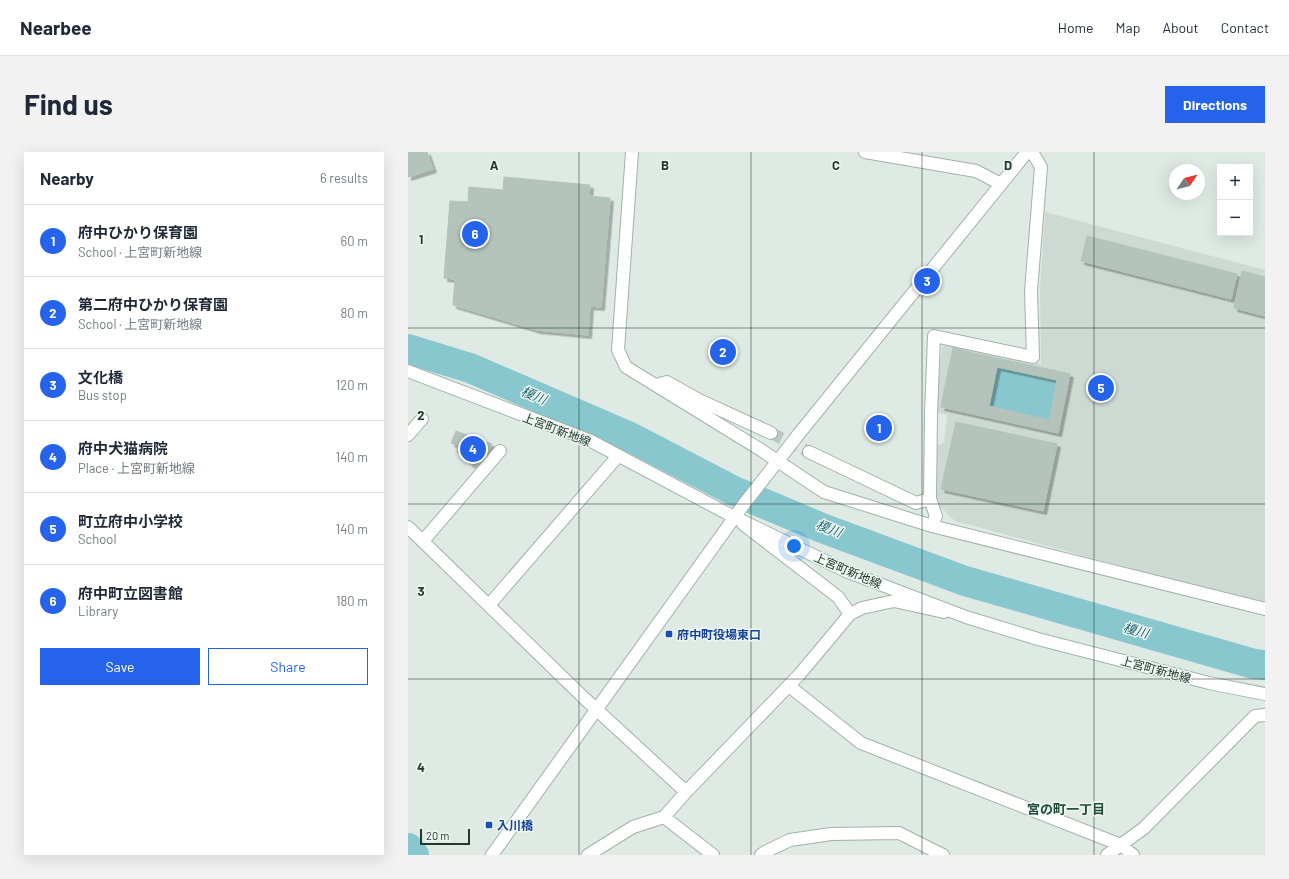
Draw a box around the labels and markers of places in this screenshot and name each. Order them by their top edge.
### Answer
pin: 6 [462,219,488,249]
pin: 3 [914,266,940,296]
pin: 2 [710,337,736,367]
pin: 5 [1088,373,1114,403]
pin: 1 [866,413,892,443]
pin: 4 [460,434,486,464]
place label: 府中町役場東口 [677,627,761,641]
marker: 府中町役場東口 [664,629,674,639]
place label: 入川橋 [497,818,534,832]
marker: 入川橋 [484,820,494,830]

